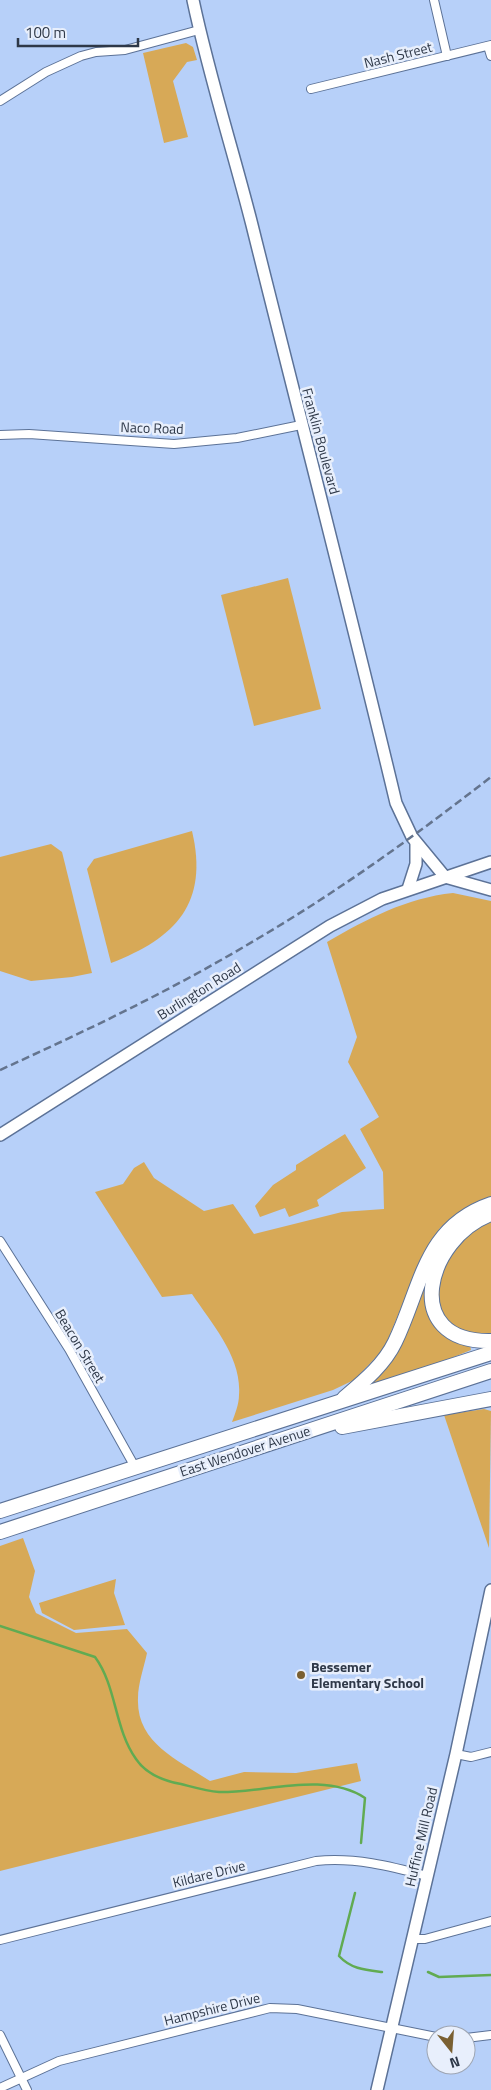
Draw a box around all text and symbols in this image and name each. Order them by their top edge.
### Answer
scale bar [18,15,138,47]
text: 100 m [25,21,66,44]
street label: Nash Street [362,36,434,73]
street label: Franklin Boulevard [297,385,346,496]
street label: Naco Road [120,416,184,439]
street label: Burlington Road [153,956,245,1025]
street label: Beacon Street [50,1305,111,1387]
street label: East Wendover Avenue [177,1420,313,1482]
place label: Bessemer Elementary School [311,1656,424,1693]
marker: Bessemer Elementary School [295,1669,307,1681]
street label: Huffine Mill Road [399,1785,442,1889]
street label: Kildare Drive [170,1854,247,1893]
street label: Hampshire Drive [162,1986,262,2031]
north arrow [426,2025,476,2075]
text: N [447,2051,463,2074]

